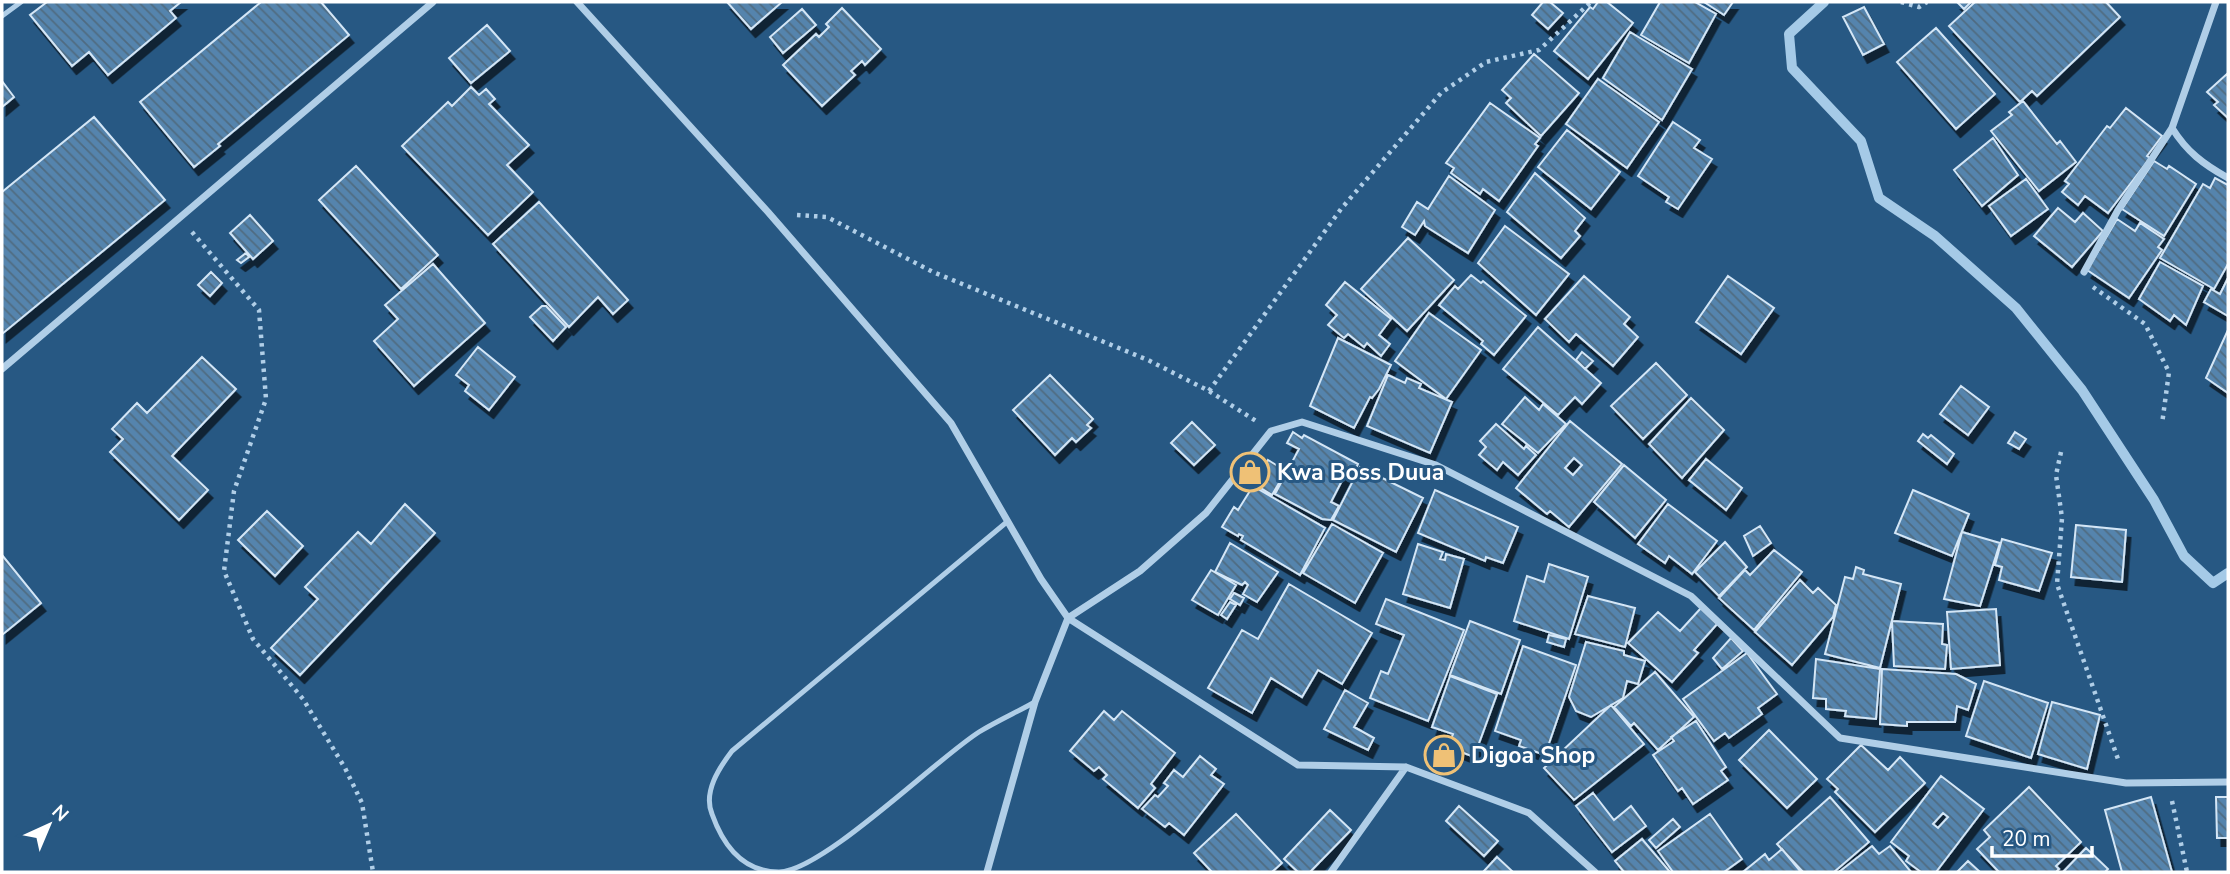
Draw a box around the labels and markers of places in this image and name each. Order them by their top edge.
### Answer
shop icon: Kwa Boss Duua [1229,451,1271,493]
place label: Kwa Boss Duua [1277,457,1444,488]
shop icon: Digoa Shop [1423,734,1465,776]
place label: Digoa Shop [1471,740,1595,771]

